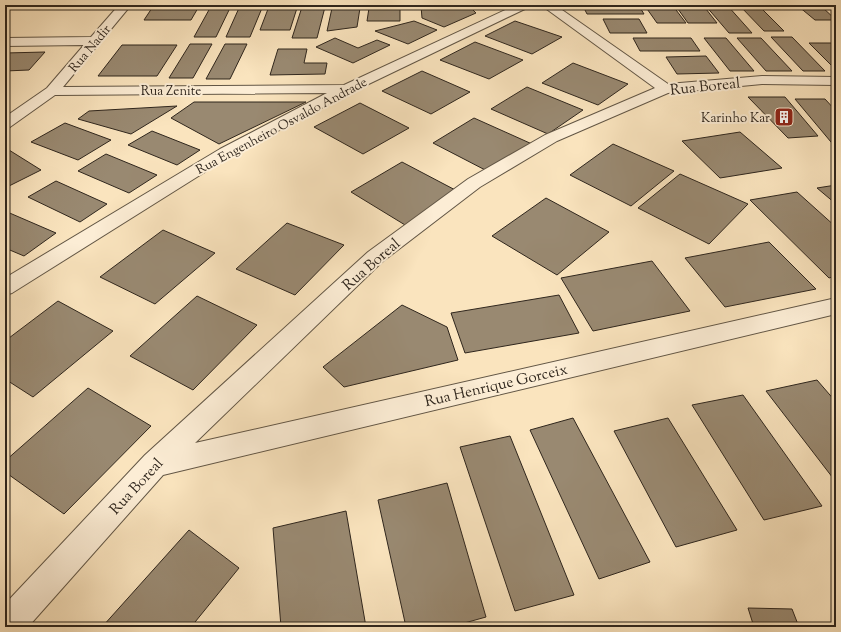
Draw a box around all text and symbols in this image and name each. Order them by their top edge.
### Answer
street label: Rua Nadir [65,22,116,77]
street label: Rua Boreal [669,73,741,102]
street label: Rua Engenheiro Osvaldo Andrade [193,74,371,180]
street label: Rua Zenite [141,83,201,101]
building icon: Karinho Kar [773,106,795,128]
place label: Karinho Kar [701,110,770,128]
street label: Rua Boreal [339,234,405,296]
street label: Rua Henrique Gorceix [423,360,570,413]
street label: Rua Boreal [105,454,169,520]

